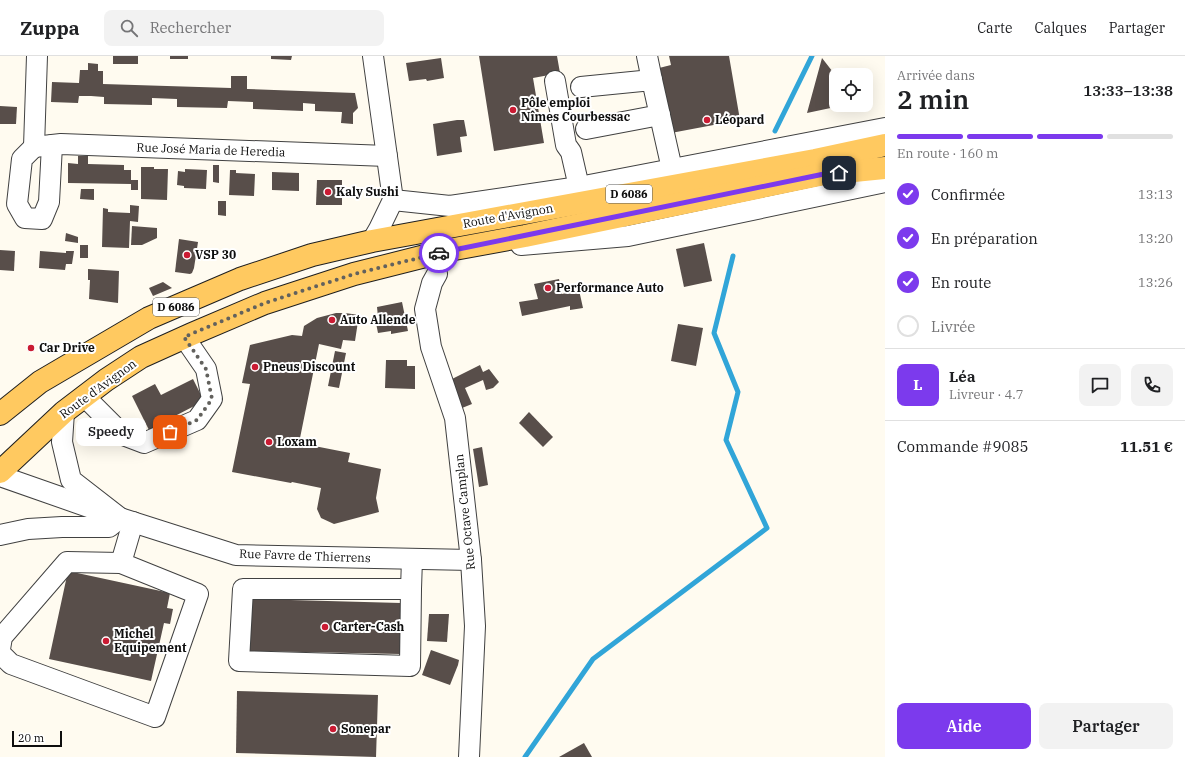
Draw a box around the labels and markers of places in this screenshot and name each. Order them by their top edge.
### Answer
place label: Pôle emploi Nîmes Courbessac [521,95,631,124]
marker: Pôle emploi Nîmes Courbessac [508,105,518,115]
place label: Léopard [715,112,765,127]
marker: Léopard [702,115,712,125]
pin [822,156,856,190]
place label: Kaly Sushi [336,184,399,199]
marker: Kaly Sushi [323,187,333,197]
place label: VSP 30 [195,247,236,262]
marker: VSP 30 [182,250,192,260]
place label: Performance Auto [556,280,664,295]
marker: Performance Auto [543,283,553,293]
place label: Auto Allende [340,312,416,327]
marker: Auto Allende [327,315,337,325]
place label: Car Drive [39,340,95,355]
marker: Car Drive [26,343,36,353]
place label: Pneus Discount [263,359,356,374]
marker: Pneus Discount [250,362,260,372]
pin [153,415,187,449]
callout: Speedy [76,418,146,446]
place label: Loxam [277,434,317,449]
marker: Loxam [264,437,274,447]
place label: Carter-Cash [333,619,405,634]
marker: Carter-Cash [320,622,330,632]
place label: Michel Equipement [114,626,187,655]
marker: Michel Equipement [101,636,111,646]
place label: Sonepar [341,721,391,736]
marker: Sonepar [328,724,338,734]

